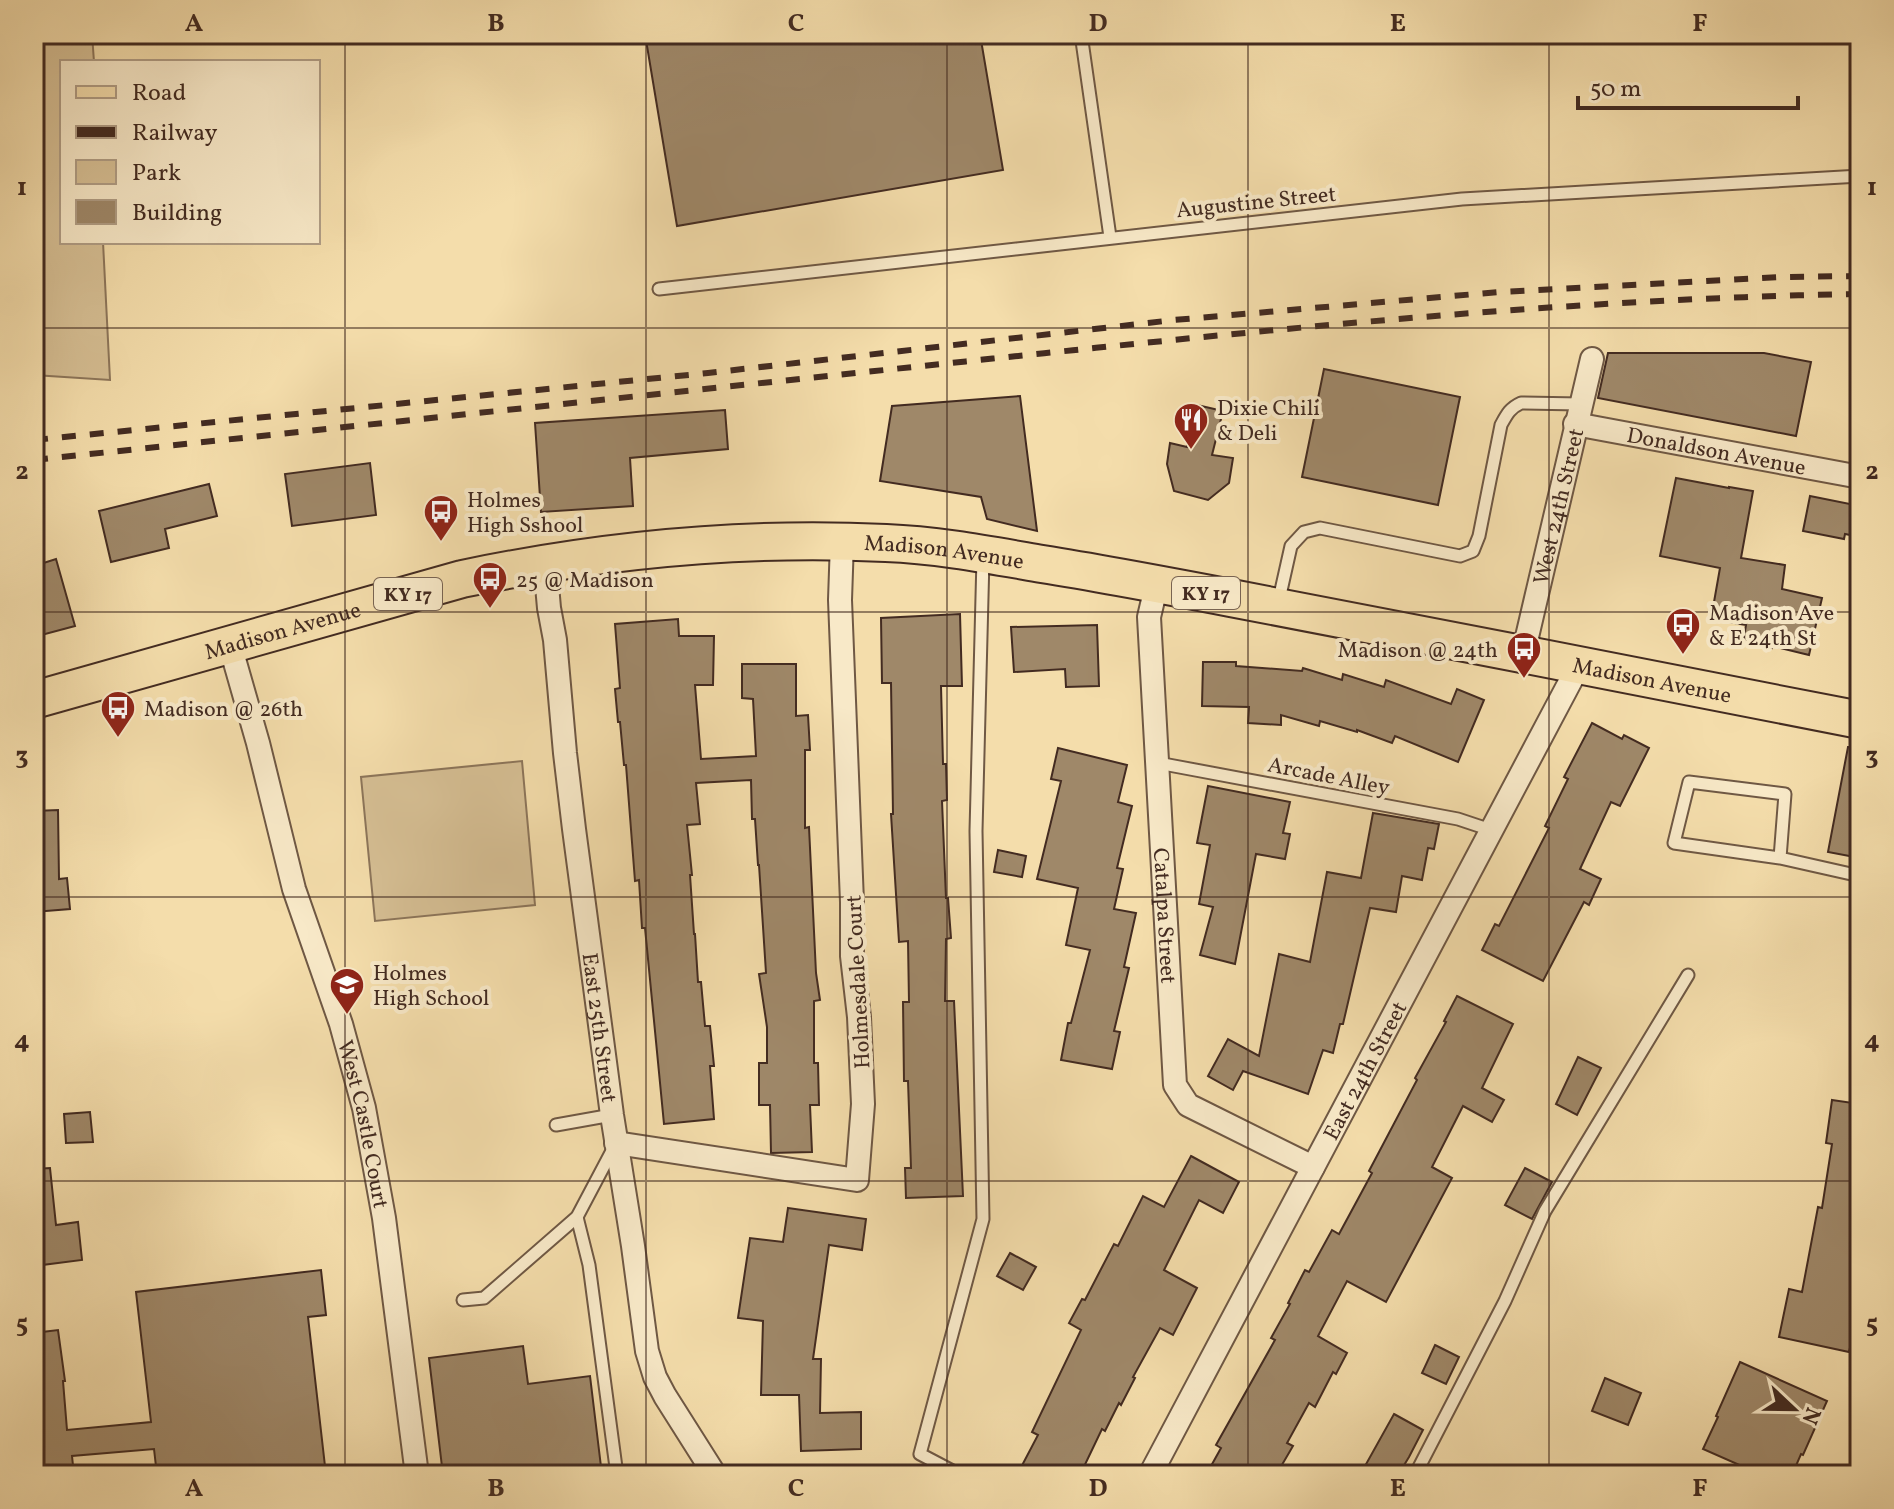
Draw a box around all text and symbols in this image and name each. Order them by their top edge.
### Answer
text: A [185,6,204,42]
text: B [487,6,505,42]
text: C [788,6,804,42]
text: D [1088,6,1108,42]
text: E [1390,6,1406,42]
text: F [1692,6,1708,42]
legend [60,60,320,244]
scale bar [1578,60,1798,110]
text: 50 m [1590,73,1642,107]
text: Road [132,77,186,111]
text: Railway [132,117,218,151]
text: Park [132,157,181,191]
text: 1 [17,170,27,206]
text: 1 [1867,170,1877,206]
street label: Augustine Street [1175,180,1338,227]
text: Building [132,197,222,231]
place label: Dixie Chili & Deli [1217,394,1320,450]
restaurant icon: Dixie Chili & Deli [1172,401,1210,451]
street label: Donaldson Avenue [1624,421,1808,485]
street label: West 24th Street [1527,425,1593,588]
text: 2 [15,454,29,490]
text: 2 [1865,454,1879,490]
place label: Holmes High Sshool [467,486,583,542]
bus stop icon: Holmes High Sshool [422,493,460,543]
street label: Madison Avenue [863,529,1026,579]
bus stop icon: 25 @ Madison [471,560,509,610]
place label: 25 @ Madison [516,566,654,597]
road number: KY 17 [1172,577,1240,609]
road number: KY 17 [374,578,442,610]
street label: Madison Avenue [201,595,365,669]
place label: Madison Ave & E 24th St [1709,599,1834,655]
bus stop icon: Madison Ave & E 24th St [1664,606,1702,656]
bus stop icon: Madison @ 24th [1505,630,1543,680]
place label: Madison @ 24th [1337,636,1498,667]
street label: Madison Avenue [1570,651,1734,713]
bus stop icon: Madison @ 26th [99,689,137,739]
place label: Madison @ 26th [144,695,303,726]
text: 3 [15,739,29,775]
text: 3 [1865,739,1879,775]
street label: Arcade Alley [1265,750,1392,804]
street label: Catalpa Street [1144,847,1182,985]
street label: Holmesdale Court [839,894,880,1070]
street label: East 25th Street [573,951,623,1105]
place label: Holmes High School [373,959,489,1015]
school or university icon: Holmes High School [328,966,366,1016]
street label: East 24th Street [1317,996,1416,1146]
text: 4 [14,1023,30,1059]
text: 4 [1864,1023,1880,1059]
street label: West Castle Court [328,1037,395,1211]
text: 5 [16,1307,28,1343]
text: 5 [1866,1307,1878,1343]
north arrow [1754,1369,1834,1449]
text: N [1793,1402,1828,1429]
text: A [185,1471,204,1507]
text: B [487,1471,505,1507]
text: C [788,1471,804,1507]
text: D [1088,1471,1108,1507]
text: E [1390,1471,1406,1507]
text: F [1692,1471,1708,1507]

